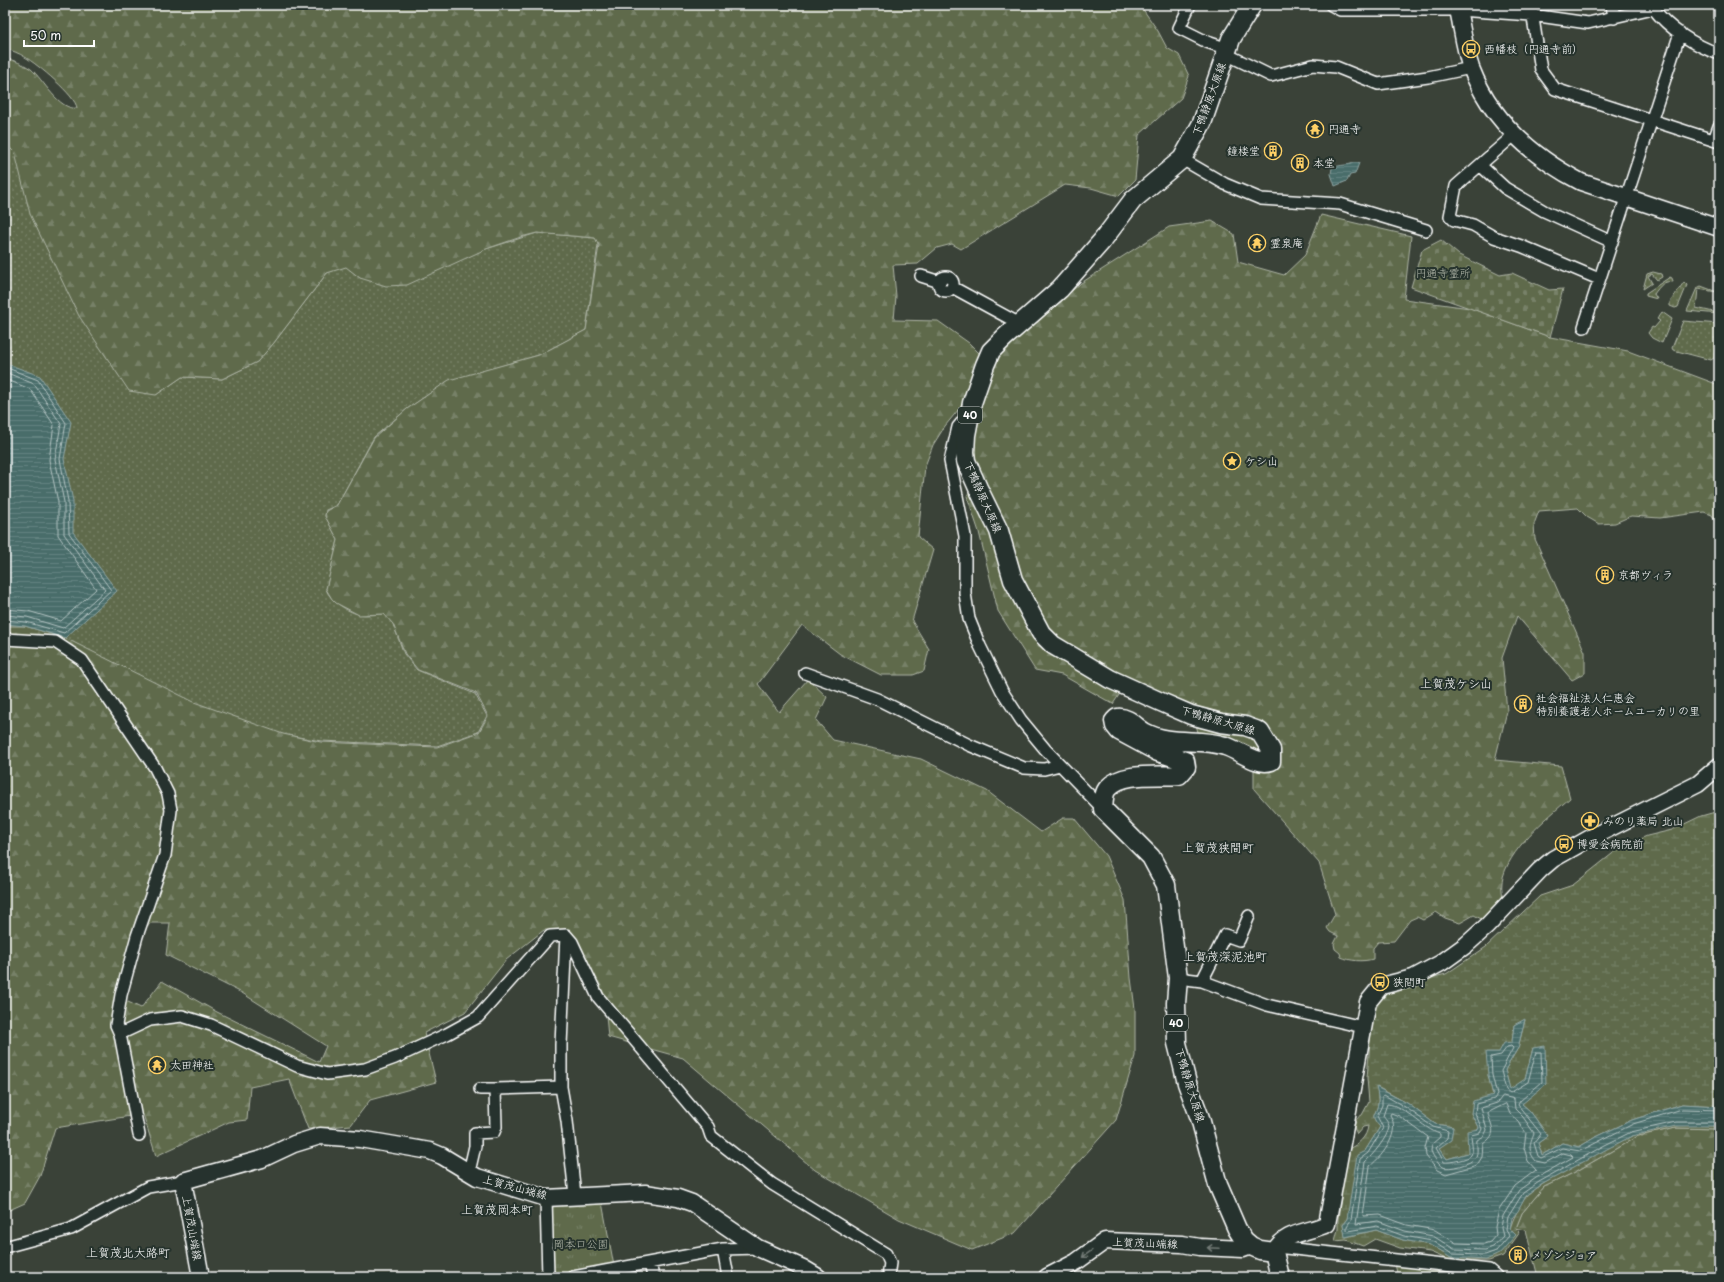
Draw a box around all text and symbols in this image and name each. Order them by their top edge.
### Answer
scale bar [24,22,94,48]
text: 50 m [30,26,61,44]
bus stop icon: 西幡枝（円通寺前） [1461,39,1481,59]
place label: 西幡枝（円通寺前） [1484,40,1583,57]
street label: 下鴨静原大原線 [1187,60,1230,138]
temple icon: 円通寺 [1305,119,1325,139]
place label: 円通寺 [1328,120,1361,137]
building icon: 鐘楼堂 [1263,141,1283,161]
place label: 鐘楼堂 [1227,142,1260,159]
building icon: 本堂 [1290,153,1310,173]
place label: 本堂 [1313,154,1335,171]
temple icon: 霊泉庵 [1247,233,1267,253]
place label: 霊泉庵 [1270,234,1303,251]
park label: 円通寺霊所 [1416,264,1471,281]
road number: 40 [958,407,982,423]
place icon: ケシ山 [1222,451,1242,471]
place label: ケシ山 [1245,452,1278,469]
street label: 下鴨静原大原線 [960,458,1007,535]
building icon: 京都ヴィラ [1595,565,1615,585]
place label: 京都ヴィラ [1618,566,1673,583]
district label: 上賀茂ケシ山 [1420,674,1492,692]
place label: 社会福祉法人仁恵会 特別養護老人ホームユーカリの里 [1536,689,1700,719]
building icon: 社会福祉法人仁恵会 特別養護老人ホームユーカリの里 [1513,694,1533,714]
street label: 下鴨静原大原線 [1179,701,1257,738]
pharmacy icon: みのり薬局 北山 [1580,811,1600,831]
place label: みのり薬局 北山 [1603,812,1684,829]
bus stop icon: 博愛会病院前 [1554,834,1574,854]
place label: 博愛会病院前 [1577,835,1643,852]
district label: 上賀茂狭間町 [1182,838,1254,856]
district label: 上賀茂深泥池町 [1183,947,1267,965]
bus stop icon: 狭間町 [1370,972,1390,992]
place label: 狭間町 [1393,973,1426,990]
road number: 40 [1164,1015,1188,1031]
street label: 下鴨静原大原線 [1171,1046,1210,1124]
temple icon: 太田神社 [147,1055,167,1075]
place label: 太田神社 [170,1056,214,1073]
street label: 上賀茂山端線 [481,1170,549,1203]
street label: 上賀茂山端線 [178,1194,207,1262]
district label: 上賀茂岡本町 [461,1200,533,1218]
street label: 上賀茂山端線 [1112,1233,1178,1252]
park label: 岡本口公園 [554,1235,609,1252]
district label: 上賀茂北大路町 [86,1243,170,1261]
one-way arrow [1207,1244,1220,1251]
building icon: メゾンジョア [1508,1245,1528,1265]
place label: メゾンジョア [1531,1246,1597,1263]
one-way arrow [1082,1249,1093,1258]

